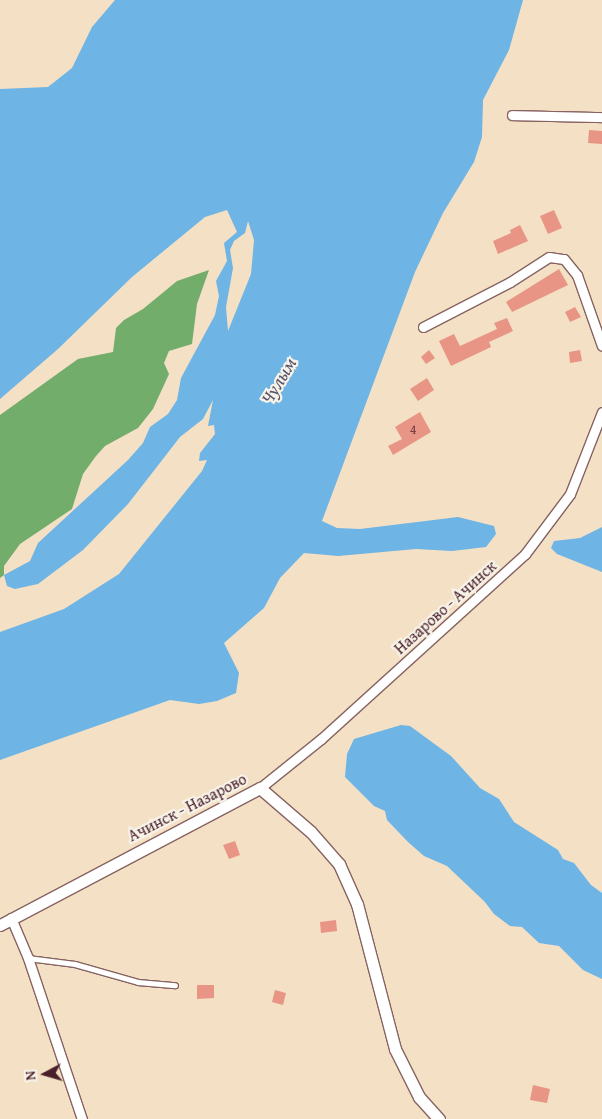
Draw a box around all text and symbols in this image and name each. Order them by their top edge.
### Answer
water label: Чулым [257,354,301,408]
house number: 4 [410,421,416,437]
street label: Назарово - Ачинск [390,556,500,658]
street label: Ачинск - Назарово [124,769,250,845]
north arrow [20,1049,70,1099]
text: N [20,1070,41,1081]

